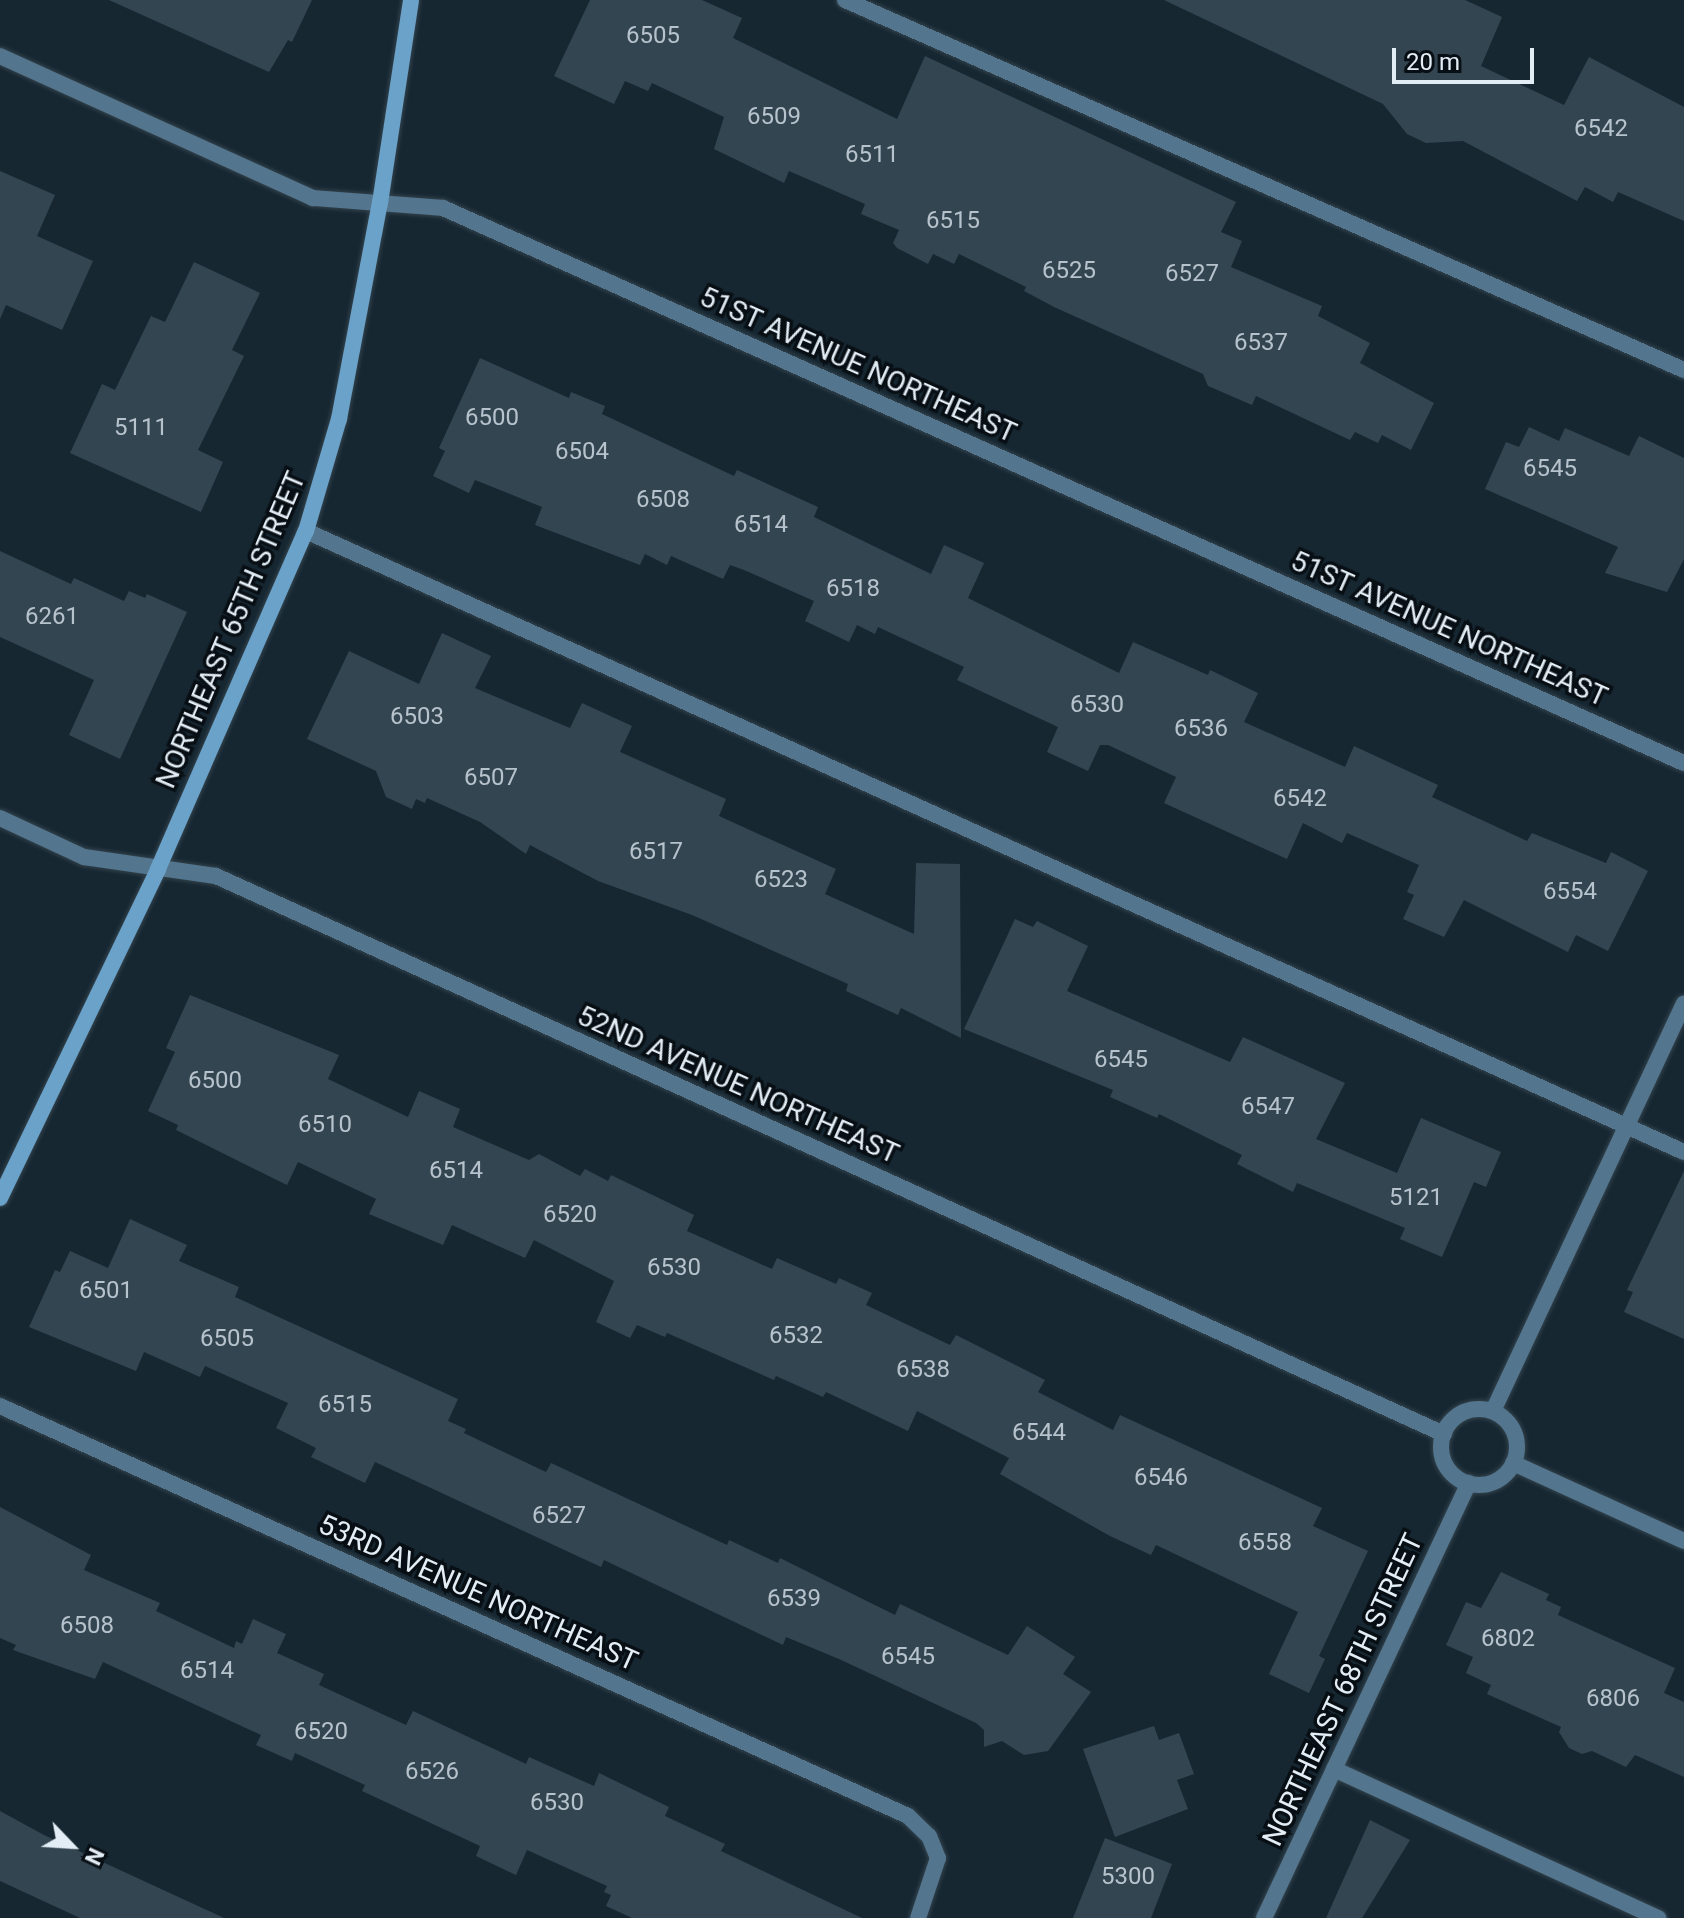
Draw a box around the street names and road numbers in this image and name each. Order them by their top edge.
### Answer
street label: 51ST AVENUE NORTHEAST [694,280,1022,450]
street label: NORTHEAST 65TH STREET [149,466,313,794]
street label: 51ST AVENUE NORTHEAST [1285,544,1613,714]
street label: 52ND AVENUE NORTHEAST [572,999,904,1171]
street label: 53RD AVENUE NORTHEAST [313,1507,643,1679]
street label: NORTHEAST 68TH STREET [1256,1528,1430,1852]

